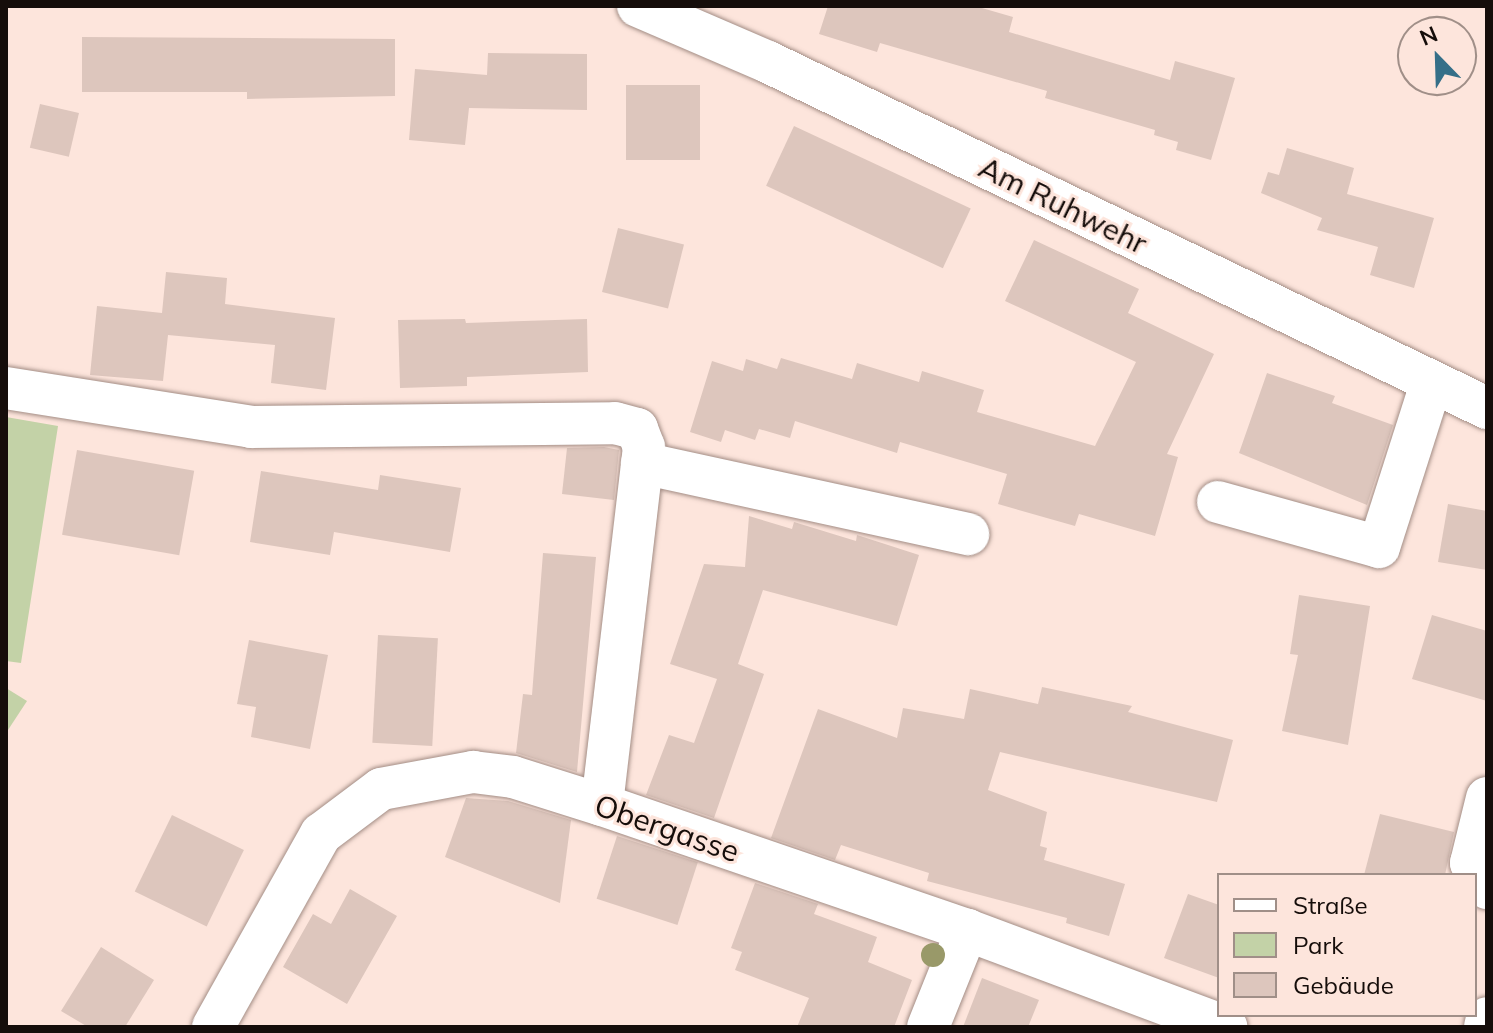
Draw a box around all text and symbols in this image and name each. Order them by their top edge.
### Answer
north arrow [1397,16,1477,96]
text: N [1415,20,1442,52]
street label: Am Ruhwehr [973,149,1153,261]
street label: Obergasse [590,787,744,869]
legend [1217,873,1477,1017]
text: Straße [1293,890,1368,920]
text: Park [1293,930,1344,960]
text: Gebäude [1293,970,1394,1000]

